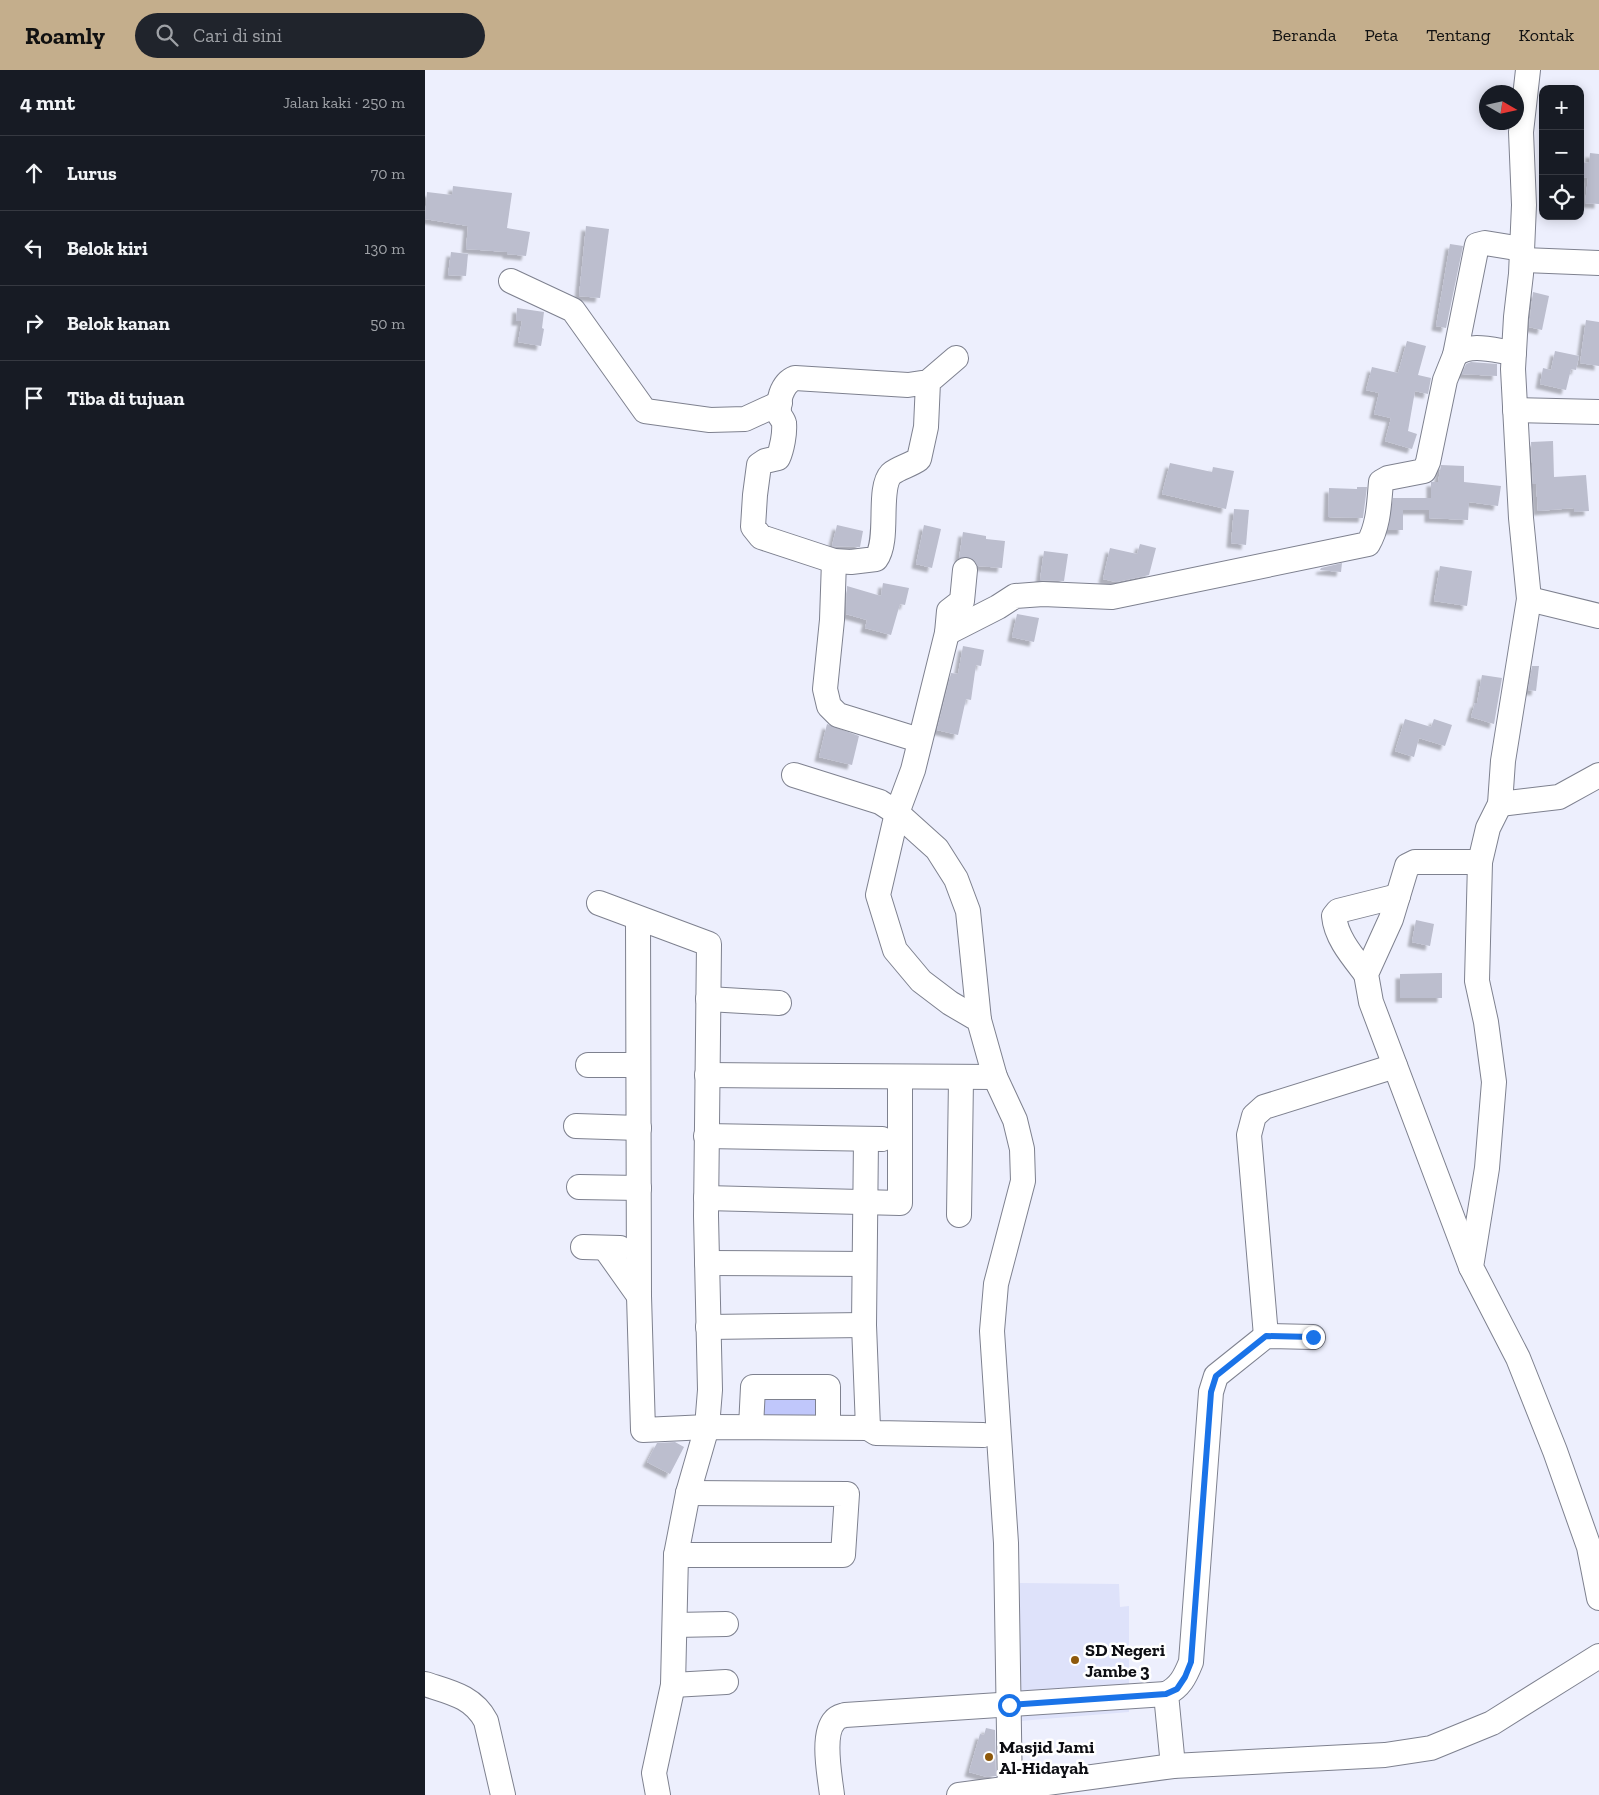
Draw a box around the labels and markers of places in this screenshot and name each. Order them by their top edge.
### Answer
place label: SD Negeri Jambe 3 [1085,1639,1166,1682]
marker: SD Negeri Jambe 3 [1069,1654,1081,1666]
place label: Masjid Jami Al-Hidayah [999,1736,1095,1779]
marker: Masjid Jami Al-Hidayah [983,1751,995,1763]

